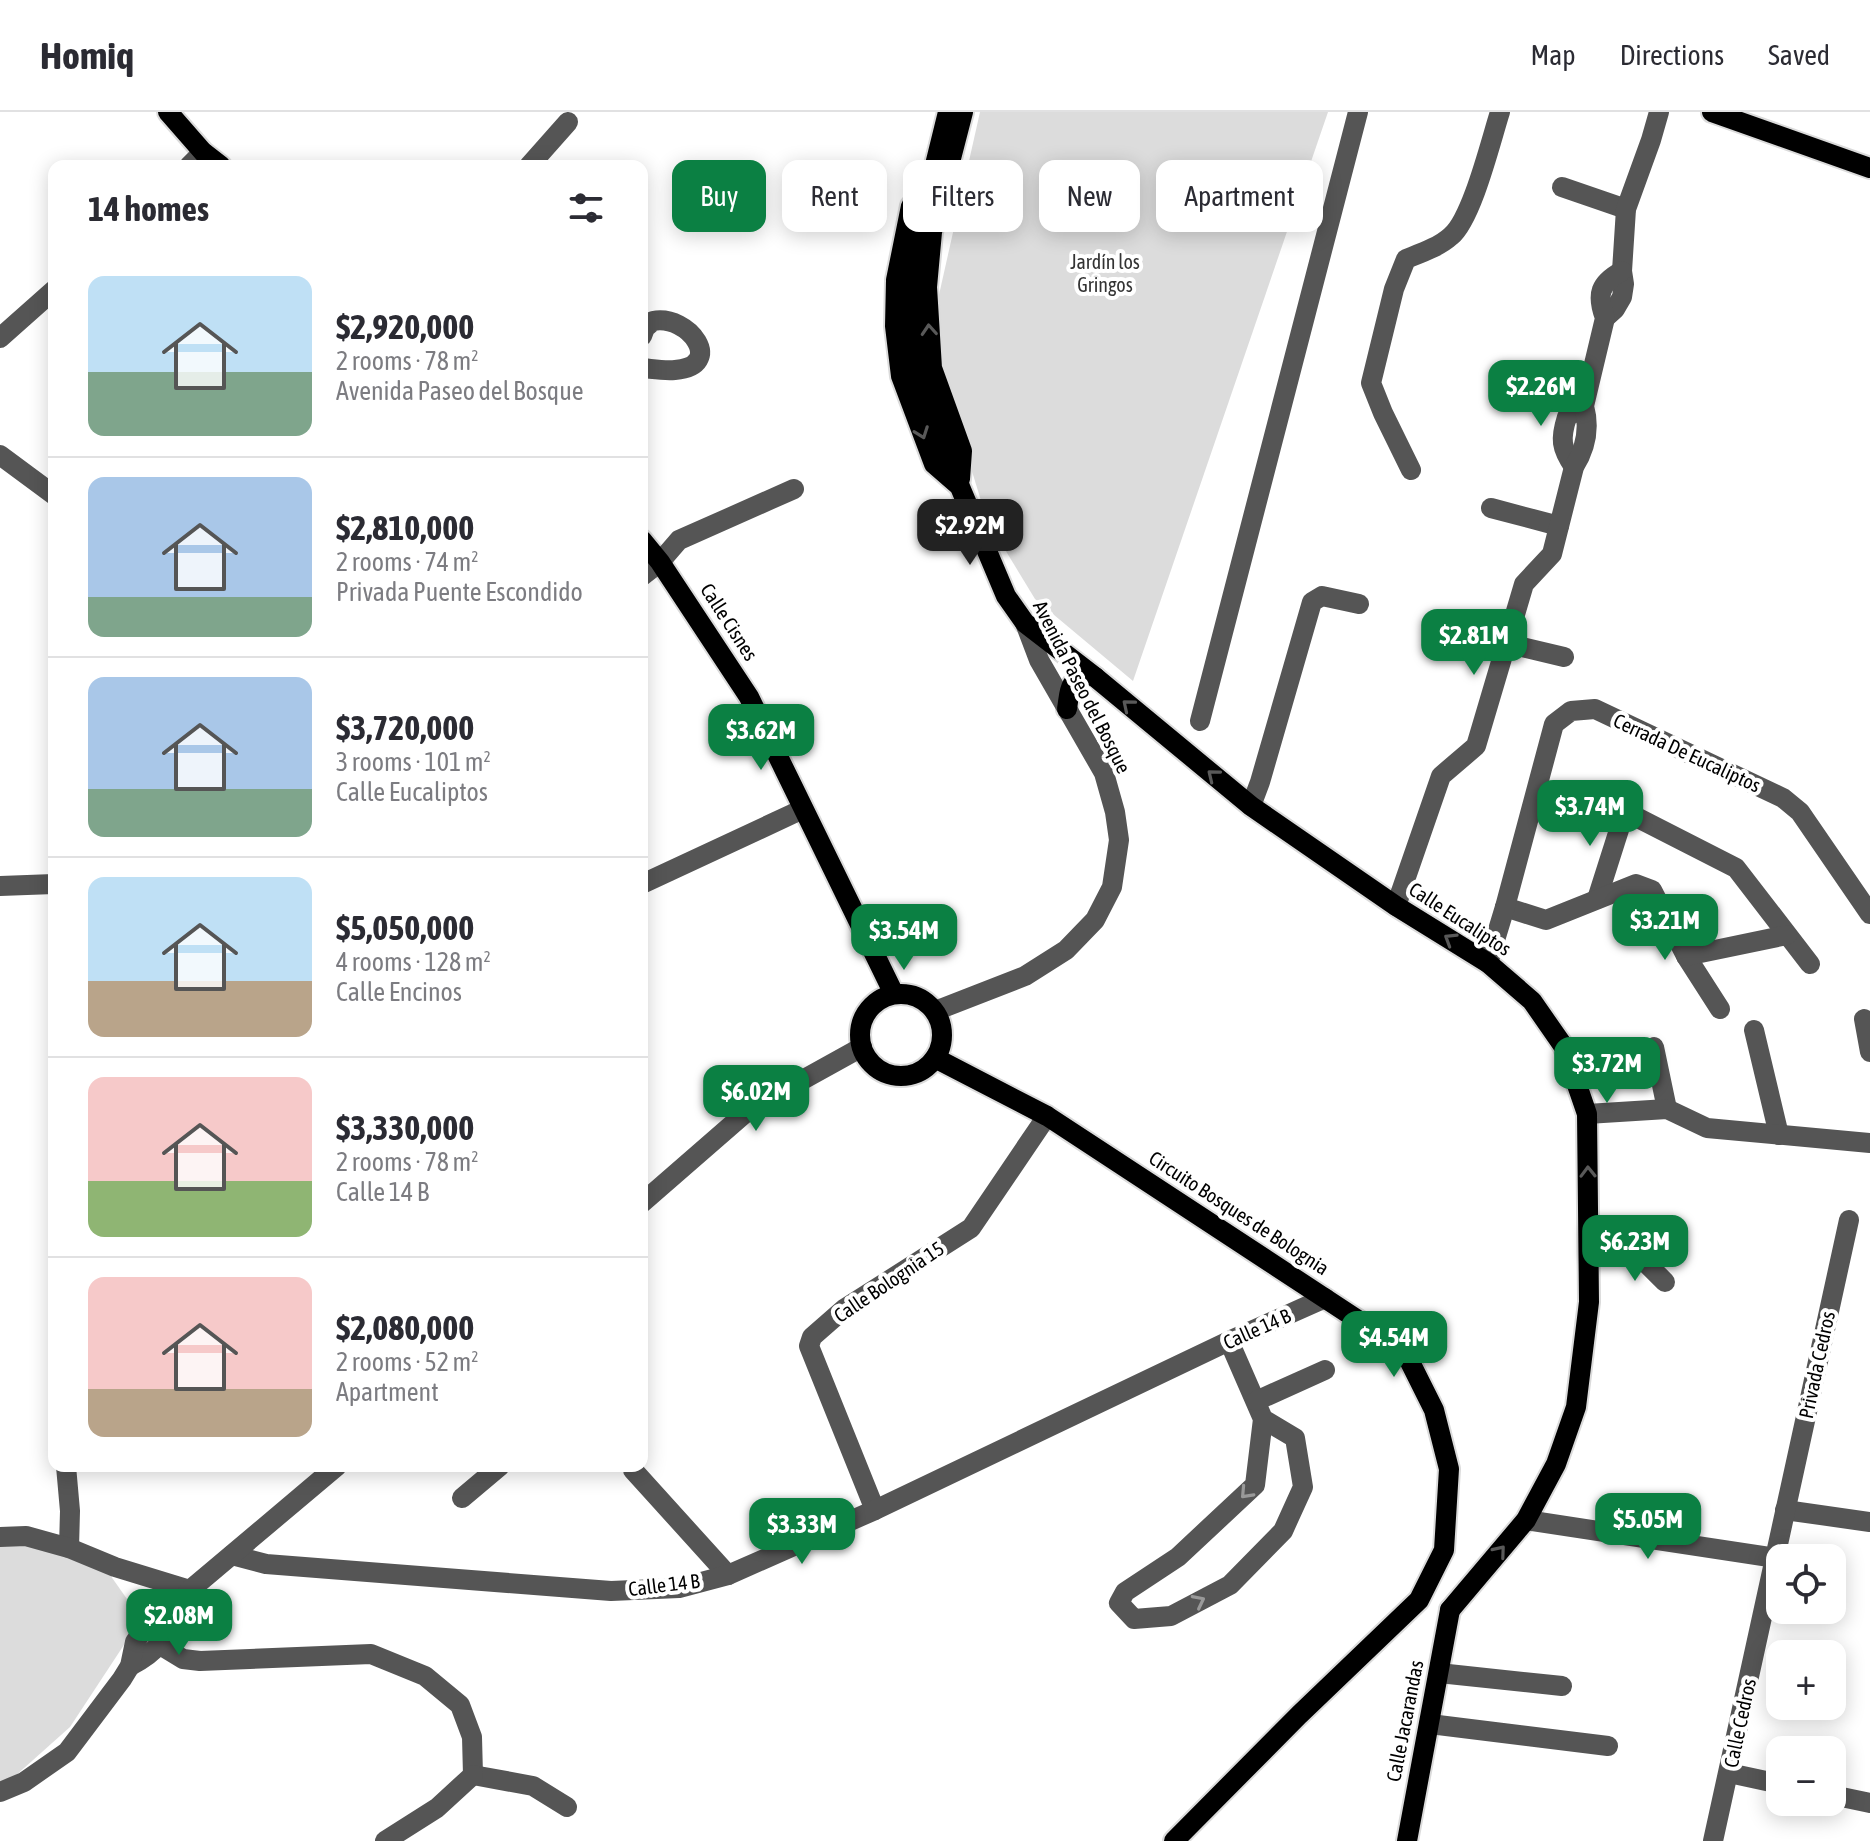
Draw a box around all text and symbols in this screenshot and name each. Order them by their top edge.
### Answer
text: Homiq [40,34,134,77]
text: Map [1531,39,1576,71]
text: Directions [1620,39,1724,71]
text: Saved [1768,39,1830,71]
chip: Buy [672,160,766,232]
chip: Rent [782,160,887,232]
chip: Filters [903,160,1023,232]
chip: New [1039,160,1140,232]
chip: Apartment [1156,160,1323,232]
icon: filters [564,186,608,230]
text: 14 homes [88,189,209,228]
park label: Jardín los Gringos [1070,250,1140,296]
text: $2,920,000 [336,307,474,346]
icon: home [152,308,248,404]
one-way arrow [921,324,938,337]
text: 2 rooms · 78 m² [336,346,478,376]
pin: $2.26M [1476,360,1606,428]
text: $2.26M [1506,371,1576,401]
text: Avenida Paseo del Bosque [336,376,584,406]
one-way arrow [913,426,929,440]
pin: $2.92M [905,499,1035,567]
text: $2,810,000 [336,508,474,547]
icon: home [152,509,248,605]
text: $2.92M [935,510,1005,540]
text: 2 rooms · 74 m² [336,547,478,577]
text: Privada Puente Escondido [336,577,583,607]
street label: Calle Cisnes [696,579,763,664]
street label: Avenida Paseo del Bosque [1029,597,1136,777]
pin: $2.81M [1409,609,1539,677]
text: $2.81M [1439,620,1509,650]
one-way arrow [1123,700,1137,715]
pin: $3.62M [696,704,826,772]
text: $3,720,000 [336,708,474,747]
street label: Cerrada De Eucaliptos [1610,708,1764,797]
icon: home [152,709,248,805]
text: $3.62M [726,715,796,745]
text: 3 rooms · 101 m² [336,747,491,777]
one-way arrow [1208,770,1222,785]
text: Calle Eucaliptos [336,777,488,807]
pin: $3.74M [1525,780,1655,848]
text: $3.74M [1555,791,1625,821]
street label: Calle Eucaliptos [1405,877,1516,960]
pin: $3.21M [1600,894,1730,962]
pin: $3.54M [839,904,969,972]
text: $3.21M [1630,905,1700,935]
text: $5,050,000 [336,908,474,947]
icon: home [152,909,248,1005]
text: $3.54M [869,915,939,945]
one-way arrow [1444,934,1459,949]
text: 4 rooms · 128 m² [336,947,491,977]
text: Calle Encinos [336,977,462,1007]
pin: $3.72M [1542,1037,1672,1105]
text: $3.72M [1572,1048,1642,1078]
pin: $6.02M [691,1065,821,1133]
text: $6.02M [721,1076,791,1106]
text: $3,330,000 [336,1108,474,1147]
icon: home [152,1109,248,1205]
street label: Circuito Bosques de Bolognia [1145,1146,1333,1279]
text: 2 rooms · 78 m² [336,1147,478,1177]
one-way arrow [1579,1165,1596,1178]
text: Calle 14 B [336,1177,429,1207]
pin: $6.23M [1570,1215,1700,1283]
text: $6.23M [1600,1226,1670,1256]
street label: Calle Bolognia 15 [829,1236,948,1327]
street label: Calle 14 B [1219,1303,1295,1354]
text: $2,080,000 [336,1308,474,1347]
icon: home [152,1309,248,1405]
street label: Privada Cedros [1794,1309,1839,1421]
pin: $4.54M [1329,1311,1459,1379]
text: $4.54M [1359,1322,1429,1352]
text: 2 rooms · 52 m² [336,1347,478,1377]
text: Apartment [336,1377,439,1407]
one-way arrow [1240,1484,1255,1498]
pin: $5.05M [1583,1493,1713,1561]
pin: $3.33M [737,1498,867,1566]
text: $5.05M [1613,1504,1683,1534]
text: $3.33M [767,1509,837,1539]
map controls [1766,1544,1846,1816]
button: locate [1766,1544,1846,1624]
one-way arrow [1490,1545,1505,1560]
street label: Calle 14 B [627,1569,701,1600]
pin: $2.08M [114,1589,244,1657]
one-way arrow [1191,1596,1206,1611]
text: $2.08M [144,1600,214,1630]
button: + [1766,1640,1846,1720]
street label: Calle Jacarandas [1381,1658,1428,1784]
street label: Calle Cedros [1719,1676,1760,1769]
button: − [1766,1736,1846,1816]

